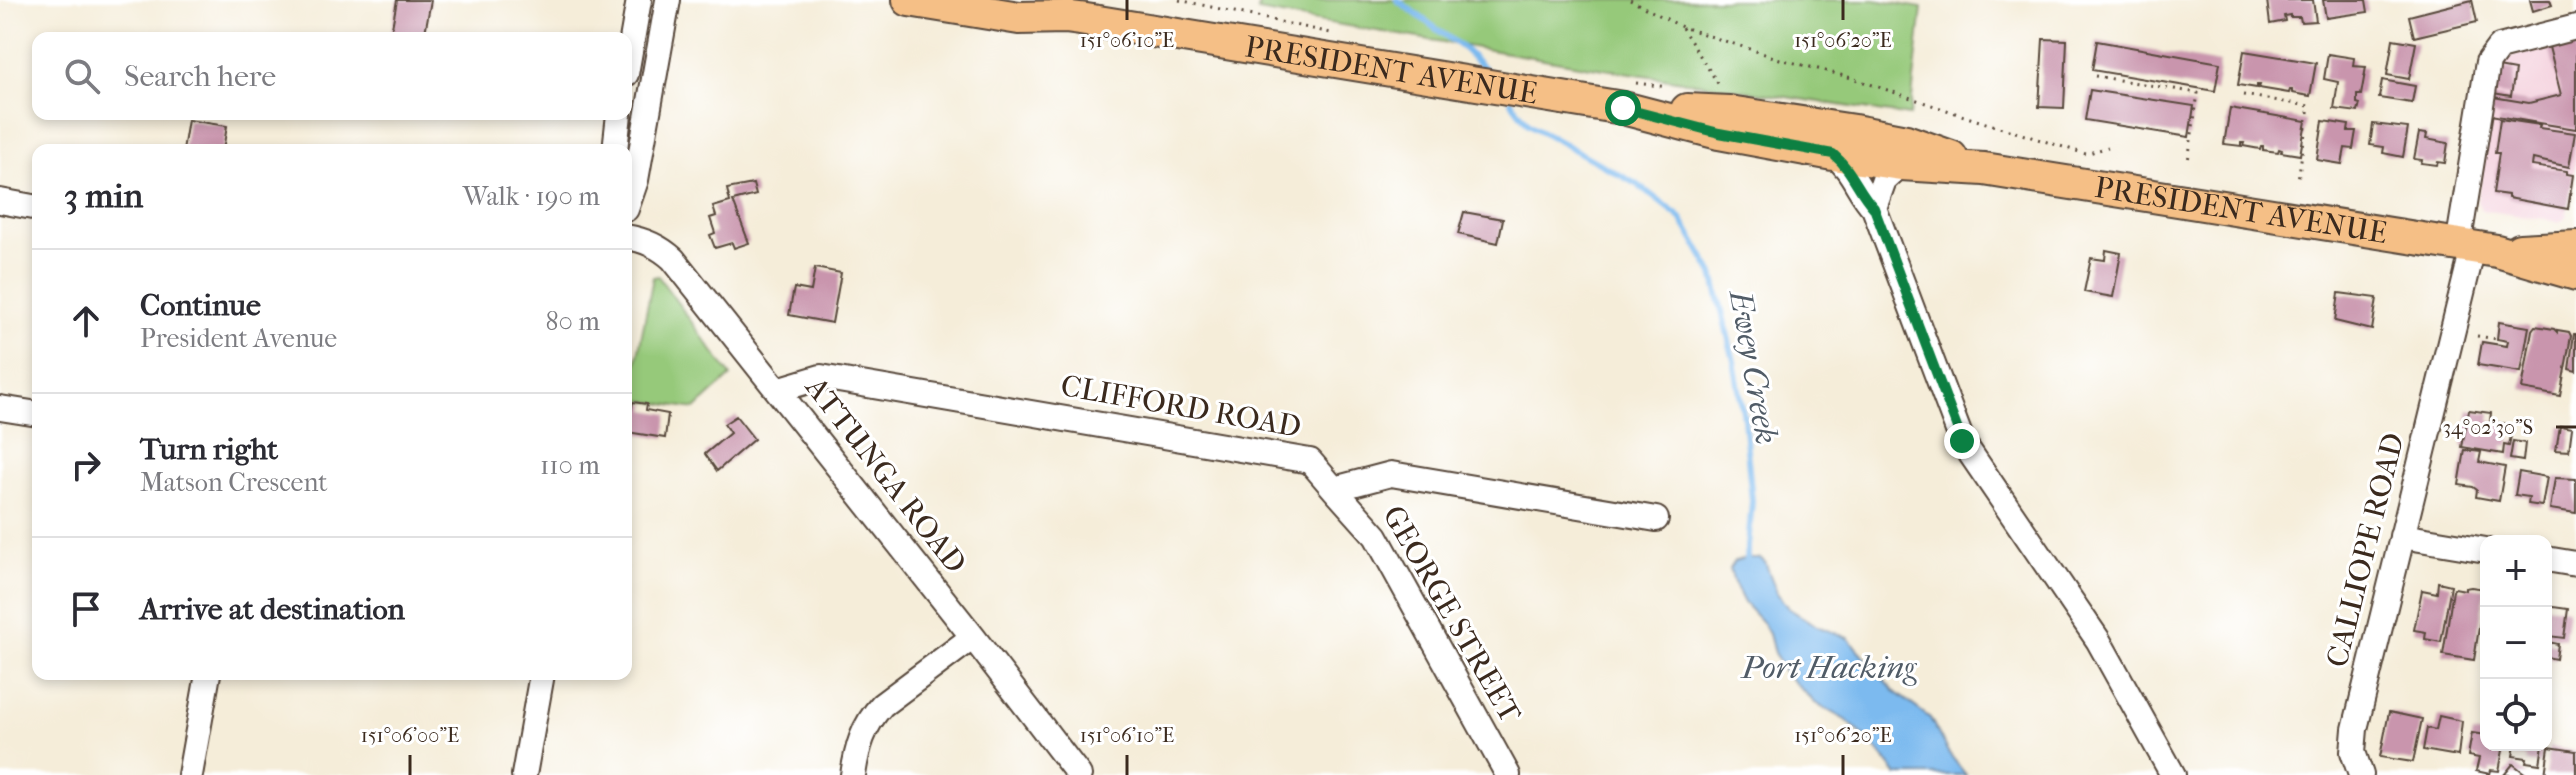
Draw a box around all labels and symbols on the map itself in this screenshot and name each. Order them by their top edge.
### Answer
text: 151°06'10"E [1080,29,1174,52]
street label: PRESIDENT AVENUE [1243,29,1540,112]
text: 151°06'20"E [1794,29,1892,52]
route start [1605,90,1641,126]
street label: PRESIDENT AVENUE [2092,170,2389,251]
water label: Ewey Creek [1721,285,1785,447]
street label: CLIFFORD ROAD [1058,368,1304,445]
street label: ATTUNGA ROAD [798,370,973,580]
text: 34°02'30"S [2443,416,2533,439]
route end [1944,423,1980,459]
street label: CALLIOPE ROAD [2320,430,2411,671]
street label: GEORGE STREET [1375,500,1528,729]
water label: Port Hacking [1740,649,1918,686]
text: 151°06'00"E [361,724,459,747]
text: 151°06'10"E [1080,724,1174,747]
text: 151°06'20"E [1794,724,1892,747]

